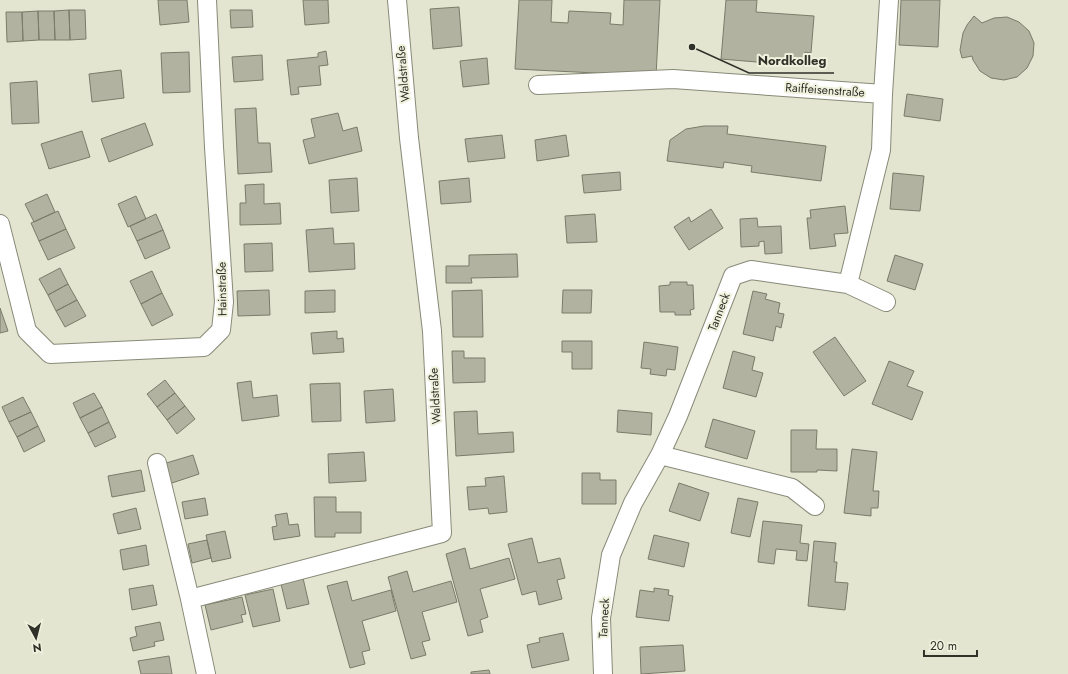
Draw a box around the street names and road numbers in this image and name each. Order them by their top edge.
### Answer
street label: Waldstraße [392,45,414,103]
street label: Raiffeisenstraße [785,78,865,102]
street label: Hainstraße [213,262,231,316]
street label: Tanneck [703,289,735,334]
street label: Waldstraße [425,367,445,425]
street label: Tanneck [594,597,614,638]

